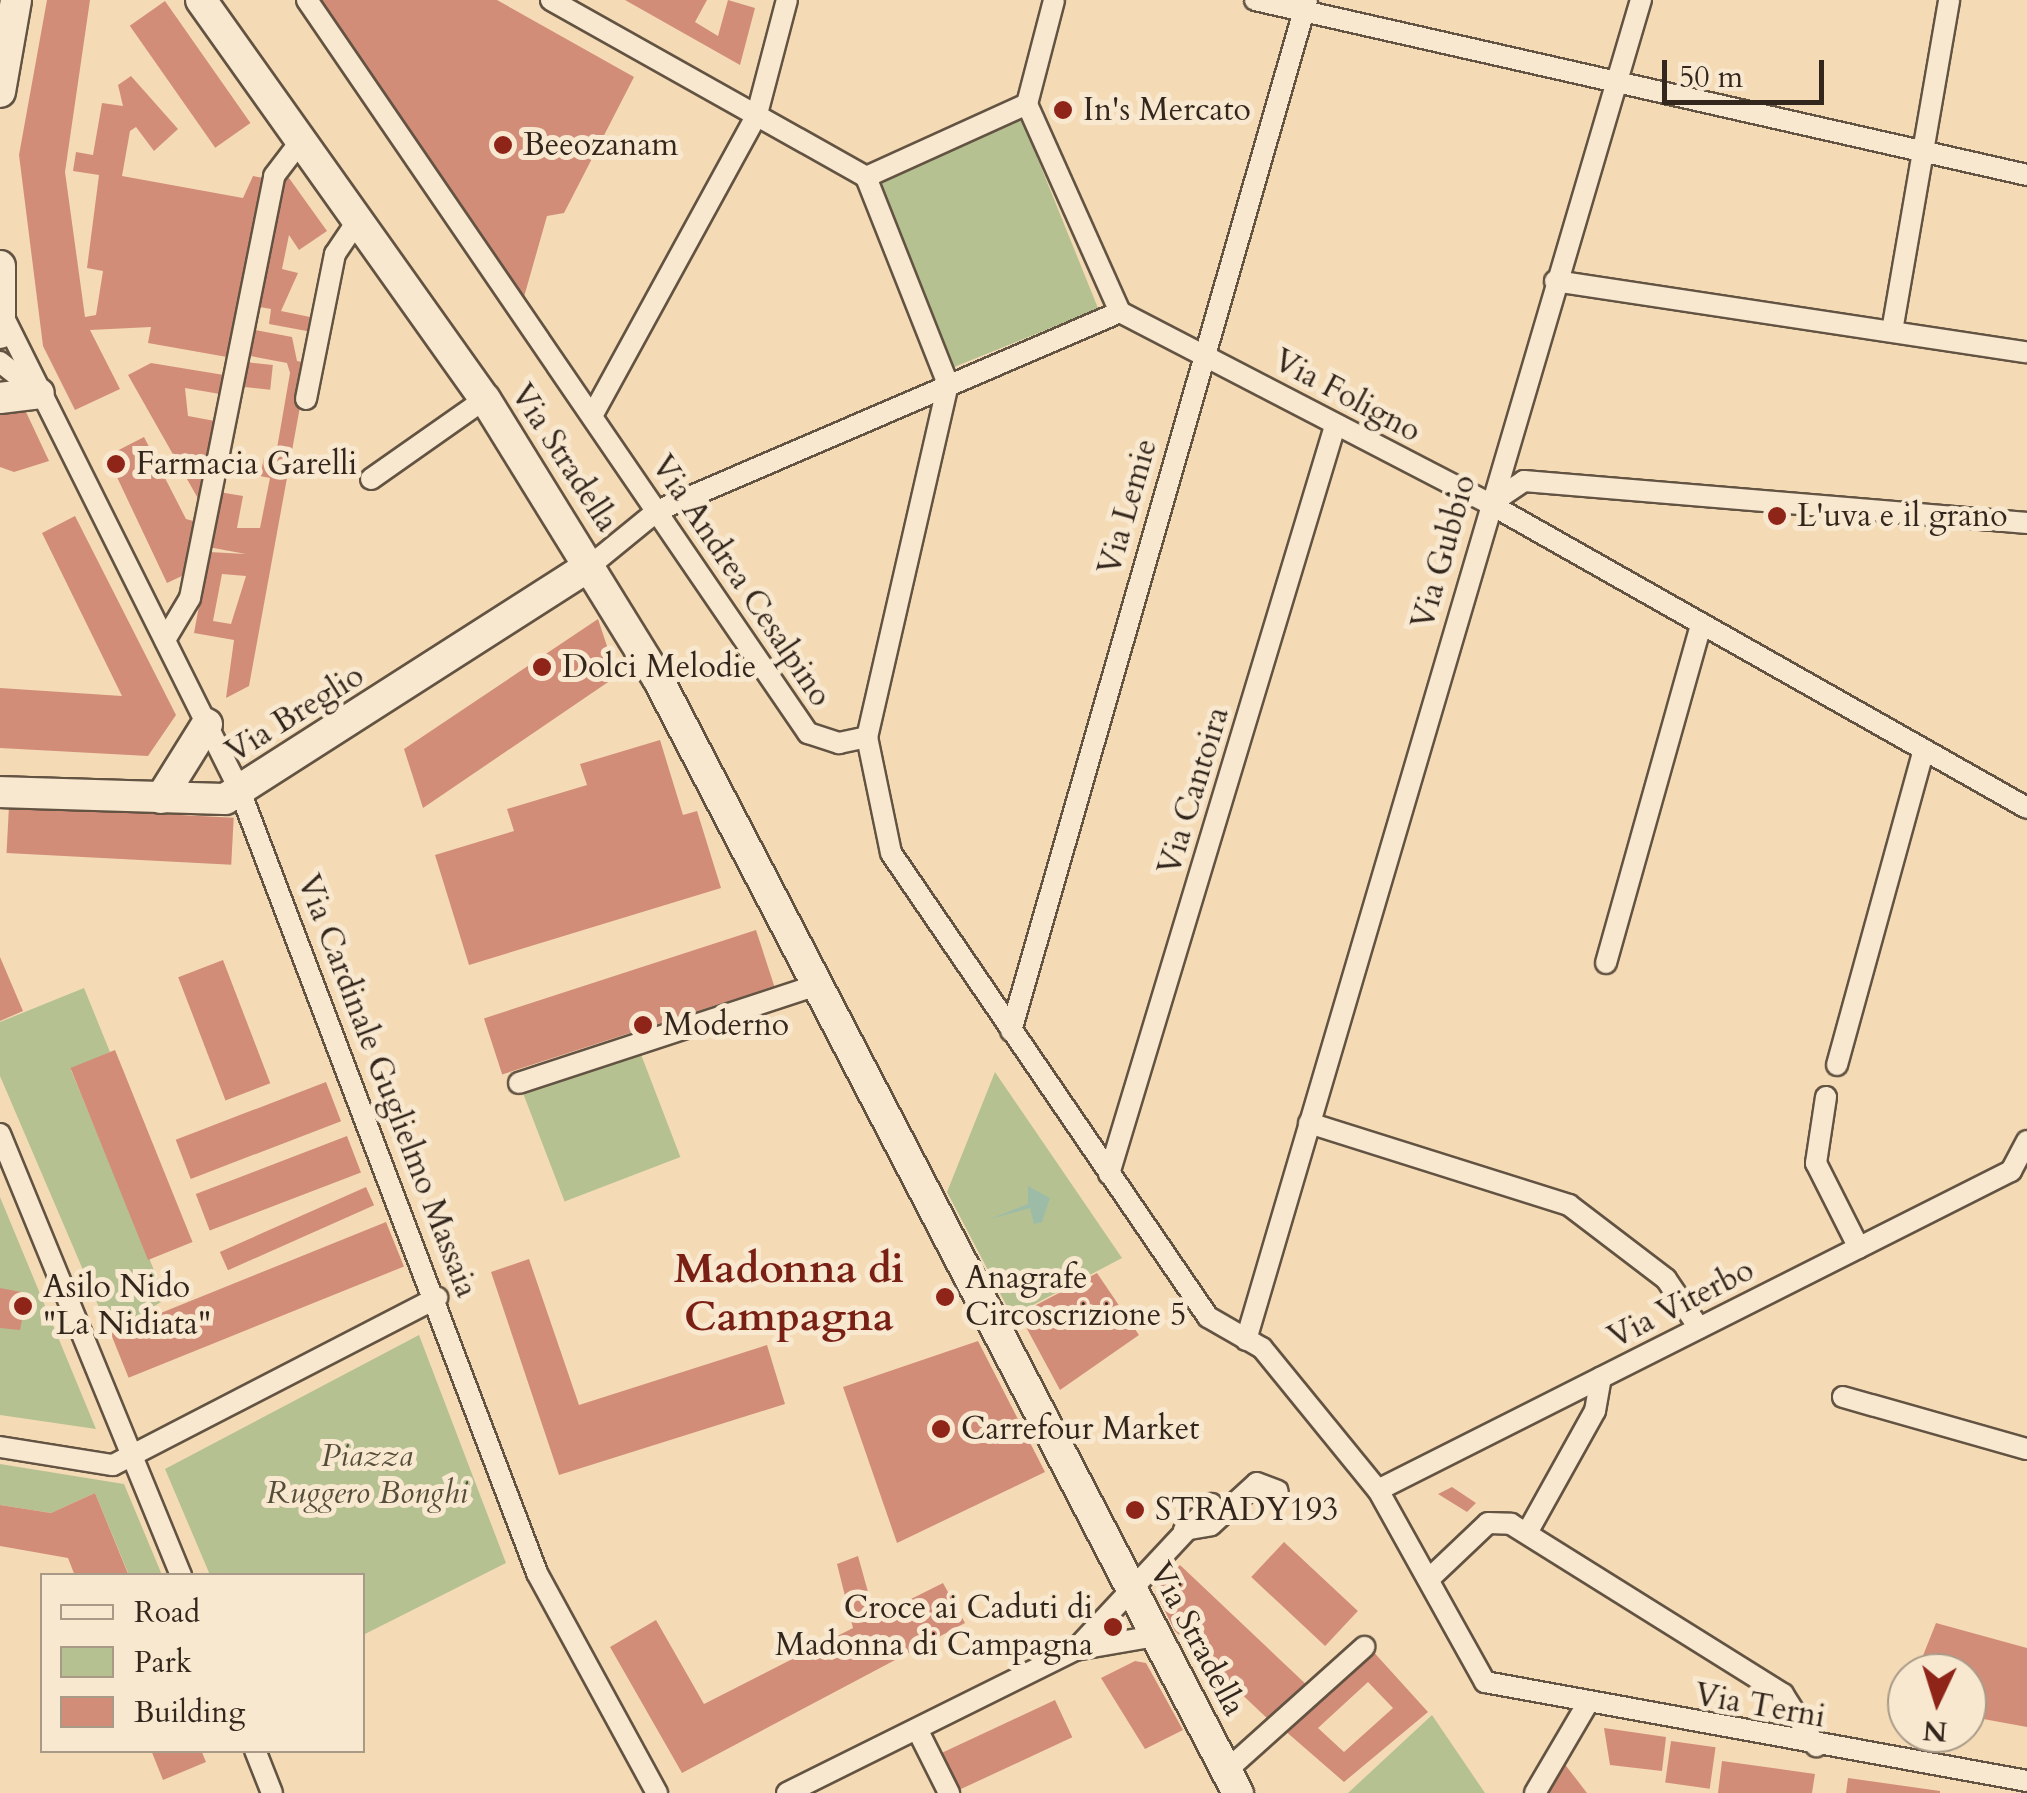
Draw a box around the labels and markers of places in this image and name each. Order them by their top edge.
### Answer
place label: In's Mercato [1083,91,1251,129]
marker: In's Mercato [1052,99,1074,121]
place label: Beeozanam [523,126,678,164]
marker: Beeozanam [492,134,514,156]
place label: Farmacia Garelli [136,445,357,483]
marker: Farmacia Garelli [105,453,127,475]
place label: L'uva e il grano [1797,497,2008,535]
marker: L'uva e il grano [1766,505,1788,527]
place label: Dolci Melodie [562,648,756,686]
marker: Dolci Melodie [531,656,553,678]
place label: Moderno [663,1006,789,1044]
marker: Moderno [632,1014,654,1036]
place label: Anagrafe Circoscrizione 5 [965,1260,1186,1335]
place label: Asilo Nido "La Nidiata" [43,1269,211,1344]
marker: Anagrafe Circoscrizione 5 [934,1286,956,1308]
marker: Asilo Nido "La Nidiata" [12,1295,34,1317]
place label: Carrefour Market [961,1410,1199,1448]
marker: Carrefour Market [930,1418,952,1440]
place label: STRADY193 [1155,1491,1338,1529]
marker: STRADY193 [1124,1499,1146,1521]
place label: Croce ai Caduti di Madonna di Campagna [775,1590,1093,1665]
marker: Croce ai Caduti di Madonna di Campagna [1102,1616,1124,1638]

